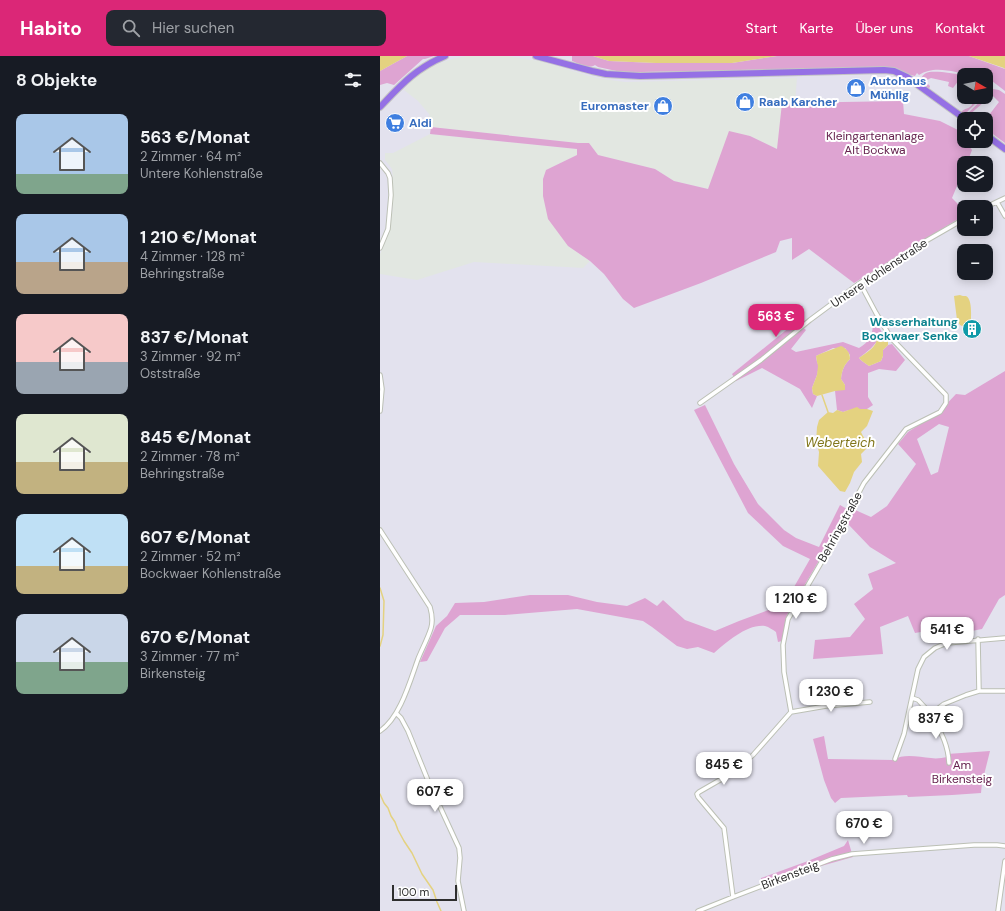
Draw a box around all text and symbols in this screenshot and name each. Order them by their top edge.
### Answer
search box [106,10,386,46]
text: Habito [20,16,82,41]
icon: search [120,17,142,39]
text: Hier suchen [152,18,234,38]
text: Start [746,19,777,37]
text: Karte [799,19,833,37]
text: Über uns [855,19,913,37]
text: Kontakt [935,19,985,37]
north arrow [957,68,993,104]
map controls [957,68,993,280]
text: 8 Objekte [16,69,97,91]
icon: filters [342,69,364,91]
place label: Autohaus Mühlig [870,73,926,103]
shop icon: Autohaus Mühlig [845,77,867,99]
shop icon: Raab Karcher [734,91,756,113]
place label: Raab Karcher [759,94,837,110]
shop icon: Euromaster [652,95,674,117]
place label: Euromaster [581,98,649,114]
supermarket icon: Aldi [384,112,406,134]
button: locate [957,112,993,148]
place label: Aldi [409,115,432,131]
text: 563 €/Monat [140,126,250,148]
park label: Kleingartenanlage Alt Bockwa [826,128,924,158]
icon: home [48,130,96,178]
text: 2 Zimmer · 64 m² [140,148,241,165]
button: layers [957,156,993,192]
text: Untere Kohlenstraße [140,165,263,182]
button: + [957,200,993,236]
text: 1 210 €/Monat [140,226,257,248]
icon: home [48,230,96,278]
street label: Untere Kohlenstraße [828,235,931,311]
button: − [957,244,993,280]
text: 4 Zimmer · 128 m² [140,248,245,265]
text: Behringstraße [140,265,224,282]
pin: 563 € [748,304,804,338]
text: 563 € [757,308,795,325]
place label: Wasserhaltung Bockwaer Senke [862,314,958,344]
building icon: Wasserhaltung Bockwaer Senke [961,318,983,340]
text: 837 €/Monat [140,326,249,348]
icon: home [48,330,96,378]
text: 3 Zimmer · 92 m² [140,348,241,365]
text: Oststraße [140,365,200,382]
text: 845 €/Monat [140,426,251,448]
icon: home [48,430,96,478]
water label: Weberteich [805,434,875,451]
text: 2 Zimmer · 78 m² [140,448,240,465]
text: Behringstraße [140,465,224,482]
street label: Behringstraße [814,489,866,565]
text: 607 €/Monat [140,526,250,548]
icon: home [48,530,96,578]
text: 2 Zimmer · 52 m² [140,548,240,565]
text: Bockwaer Kohlenstraße [140,565,281,582]
pin: 1 210 € [759,586,833,620]
text: 1 210 € [775,590,817,607]
pin: 541 € [919,617,975,651]
text: 541 € [930,621,964,638]
text: 670 €/Monat [140,626,250,648]
icon: home [48,630,96,678]
text: 3 Zimmer · 77 m² [140,648,239,665]
text: Birkensteig [140,665,206,682]
pin: 1 230 € [794,679,868,713]
text: 1 230 € [808,683,854,700]
pin: 837 € [908,706,964,740]
text: 837 € [918,710,954,727]
pin: 845 € [696,752,752,786]
text: 845 € [705,756,743,773]
park label: Am Birkensteig [932,757,993,787]
pin: 607 € [407,779,463,813]
text: 607 € [416,783,454,800]
pin: 670 € [836,811,892,845]
text: 670 € [845,815,883,832]
street label: Birkensteig [759,857,821,893]
scale bar [392,883,457,902]
text: 100 m [398,885,429,899]

